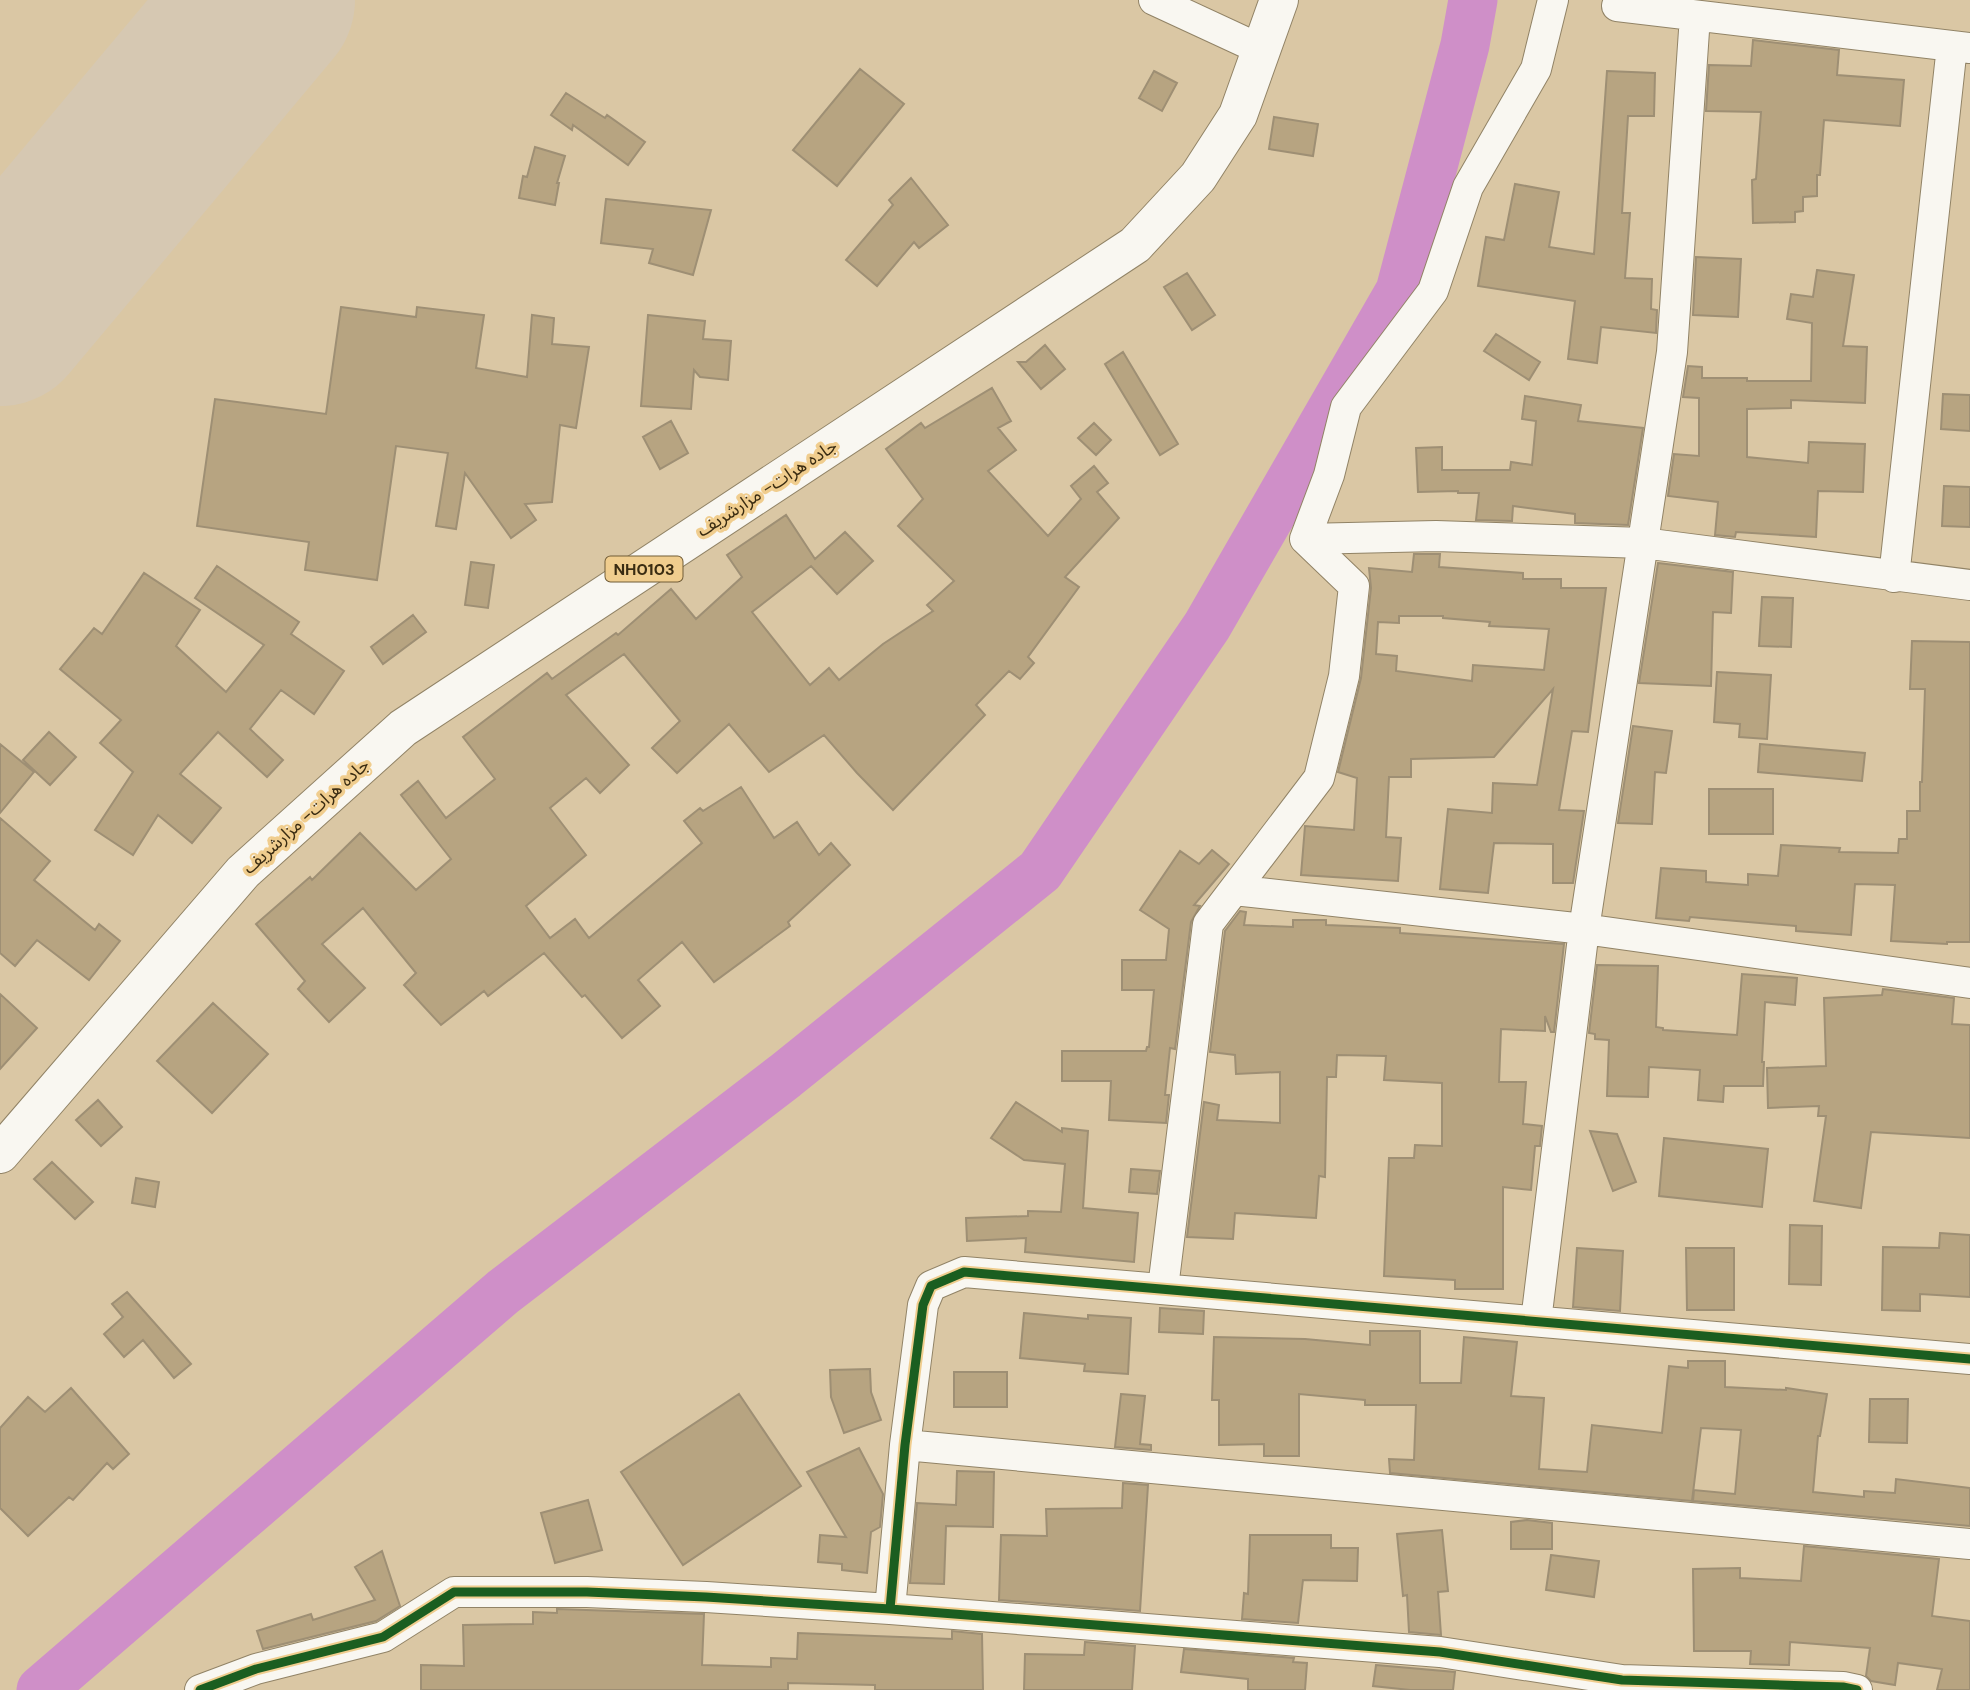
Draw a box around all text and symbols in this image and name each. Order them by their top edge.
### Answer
street label: جاده هرات- مزارشریف [692,434,842,542]
road number: NH0103 [606,556,682,582]
street label: جاده هرات- مزارشریف [238,753,374,879]

